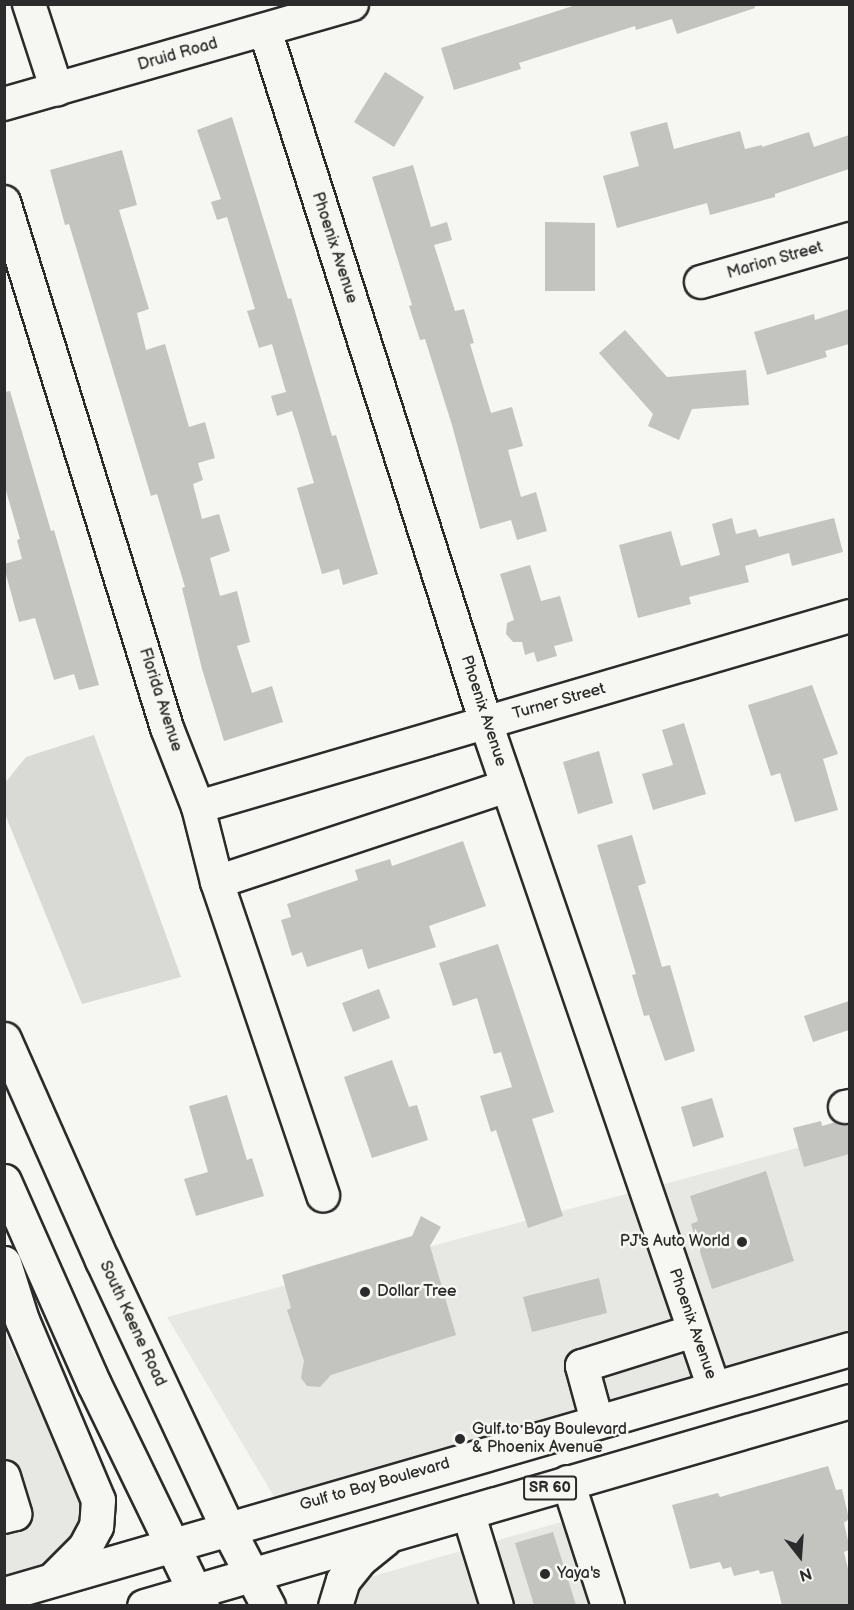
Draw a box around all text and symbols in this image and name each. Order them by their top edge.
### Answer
street label: Druid Road [136,34,220,76]
street label: Phoenix Avenue [307,190,361,306]
street label: Marion Street [725,238,825,284]
street label: Florida Avenue [134,646,186,754]
street label: Phoenix Avenue [456,653,510,769]
street label: Turner Street [510,680,608,724]
place label: PJ's Auto World [619,1232,730,1252]
marker: PJ's Auto World [735,1235,749,1249]
street label: South Keene Road [95,1258,169,1390]
street label: Phoenix Avenue [664,1266,720,1382]
place label: Dollar Tree [377,1282,457,1302]
marker: Dollar Tree [358,1285,372,1299]
place label: Gulf to Bay Boulevard & Phoenix Avenue [472,1420,628,1458]
marker: Gulf to Bay Boulevard & Phoenix Avenue [453,1432,467,1446]
street label: Gulf to Bay Boulevard [297,1454,453,1516]
road number: SR 60 [523,1476,577,1500]
north arrow [770,1526,830,1586]
text: N [797,1563,814,1585]
place label: Yaya's [557,1564,600,1584]
marker: Yaya's [538,1567,552,1581]

